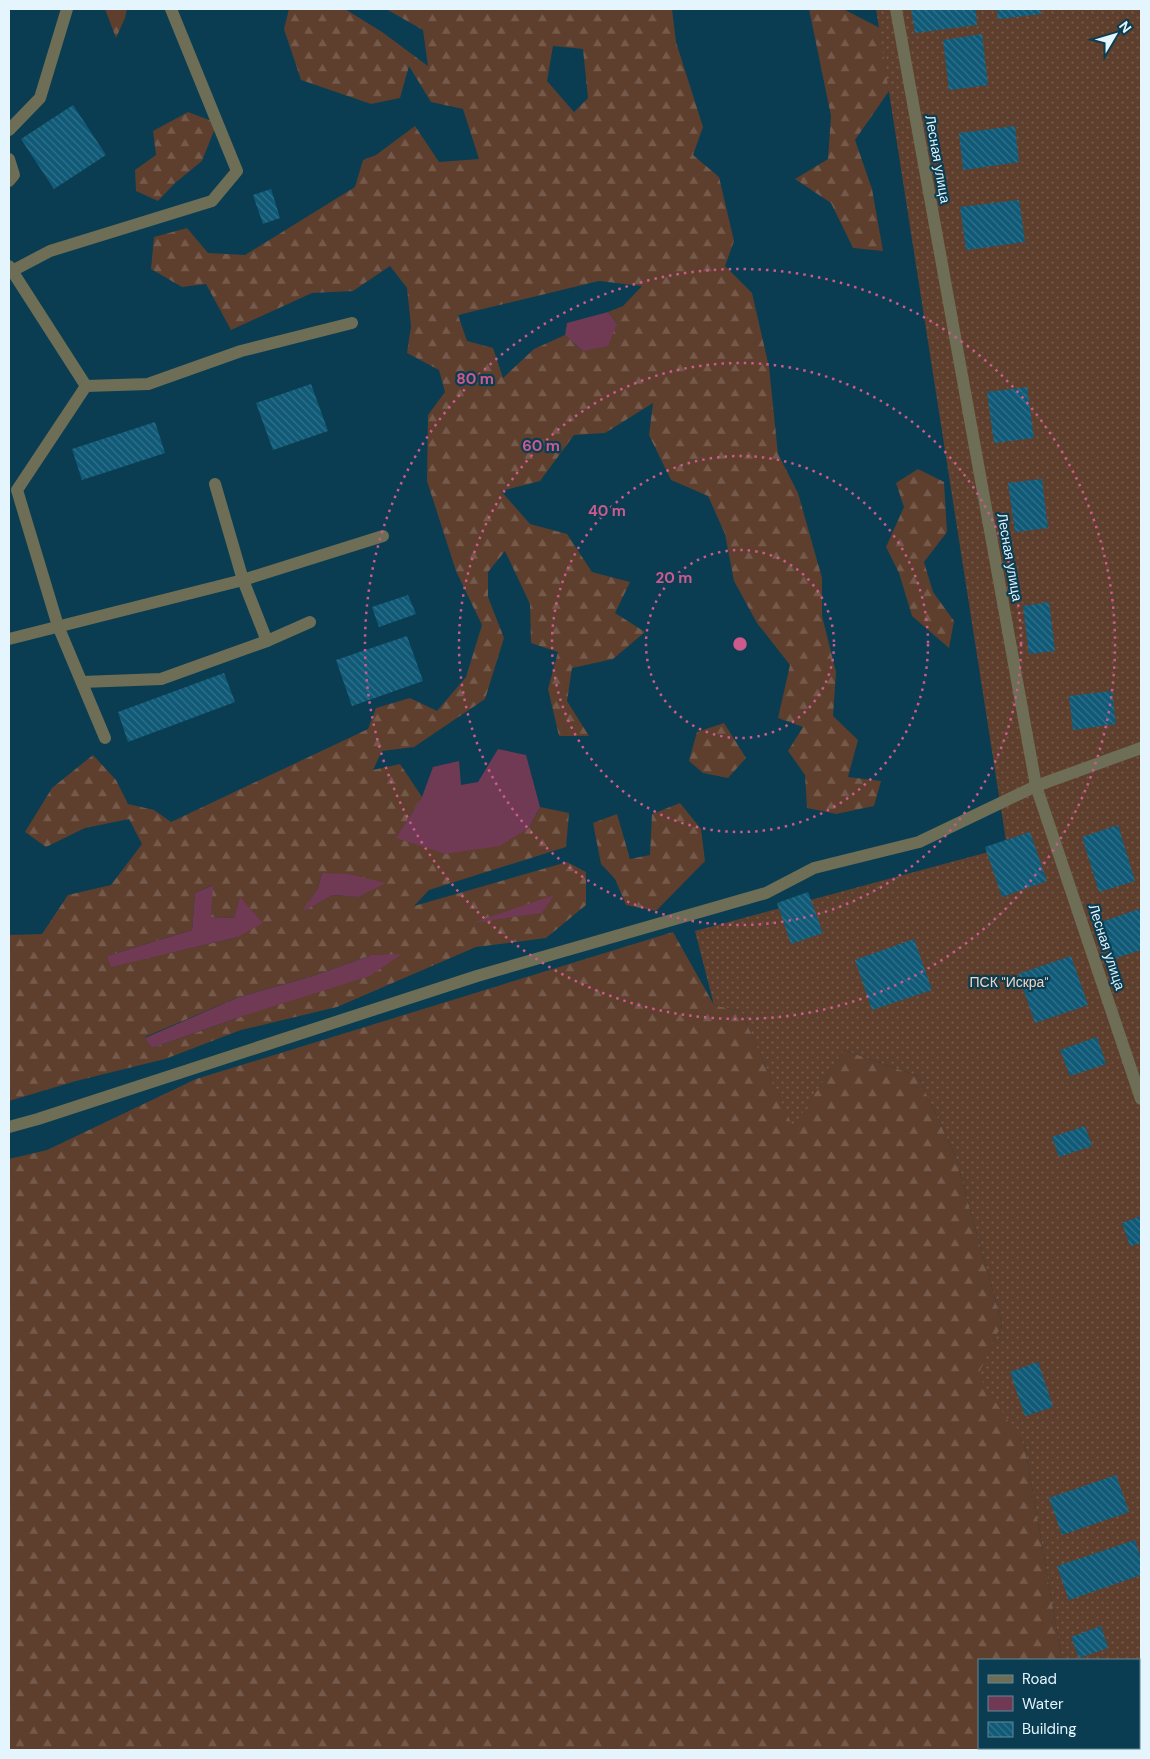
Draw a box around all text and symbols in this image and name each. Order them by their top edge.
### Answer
north arrow [1090,10,1140,60]
text: N [1115,17,1135,37]
street label: Лесная улица [921,113,955,205]
text: 80 m [456,369,494,389]
text: 60 m [522,436,560,456]
text: 40 m [588,501,626,521]
street label: Лесная улица [993,511,1027,603]
text: 20 m [656,568,692,588]
centre of rings [731,635,749,653]
street label: Лесная улица [1085,902,1129,992]
park label: ПСК "Искра" [970,973,1048,991]
legend [978,1659,1140,1749]
text: Road [1022,1669,1057,1689]
text: Water [1022,1694,1064,1714]
text: Building [1022,1719,1077,1739]

